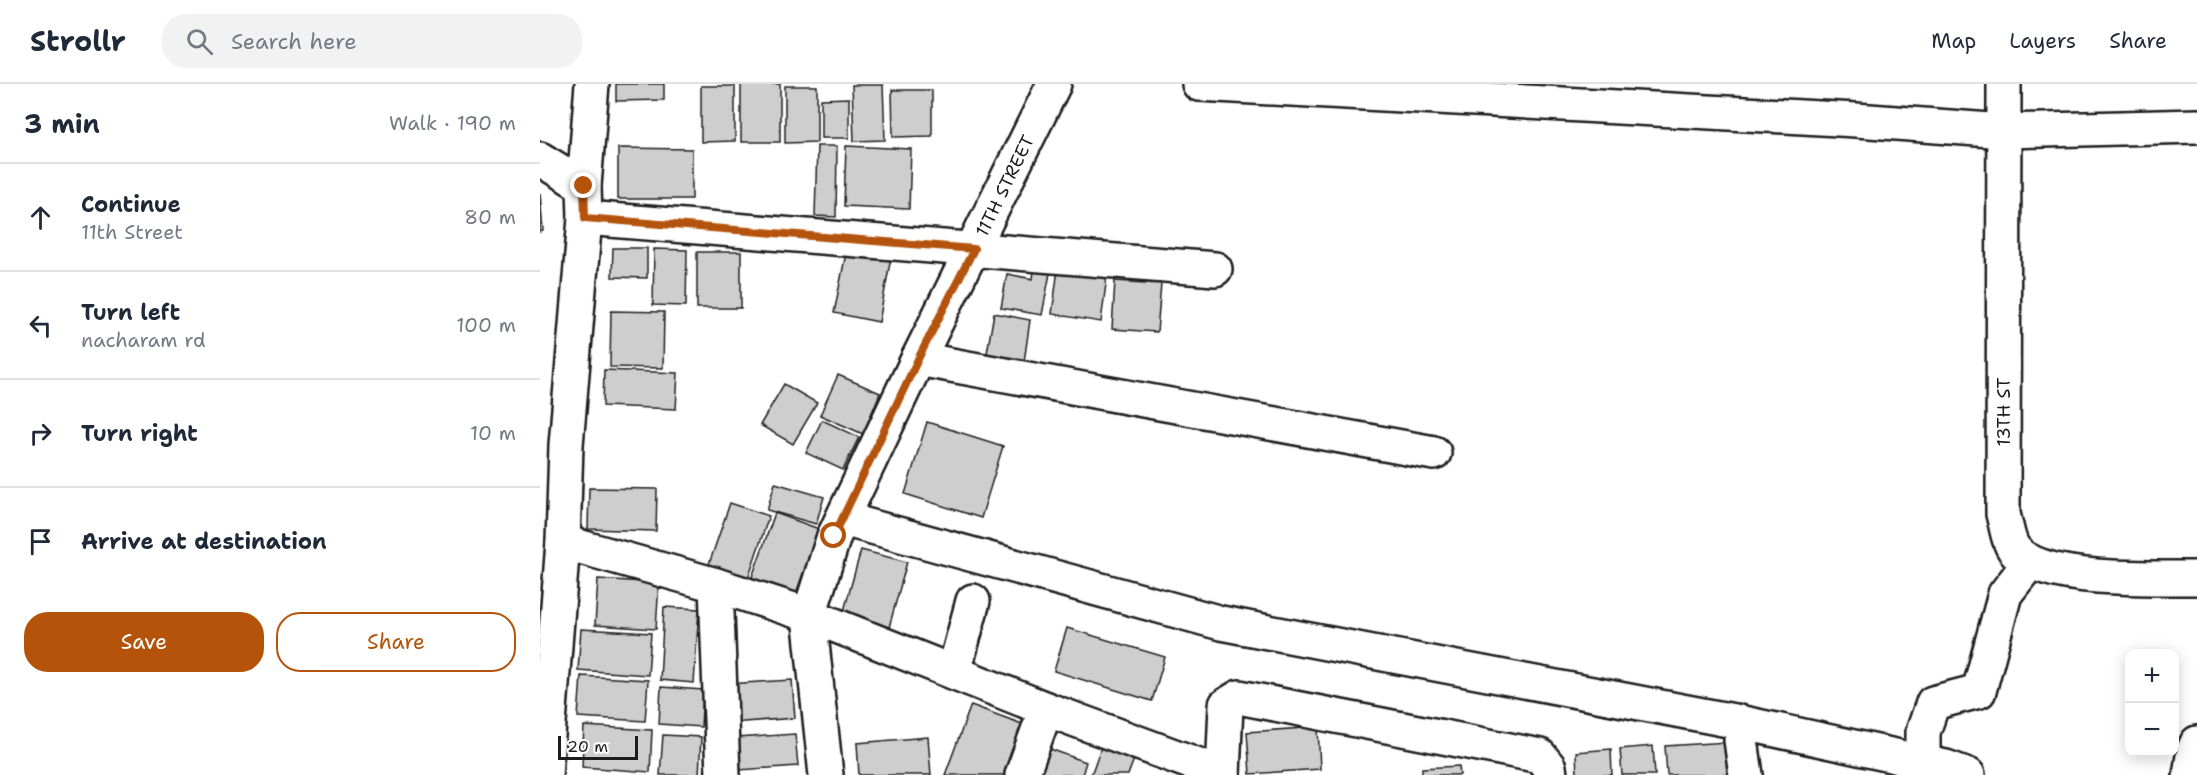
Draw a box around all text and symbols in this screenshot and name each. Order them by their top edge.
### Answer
search box [162,14,582,68]
text: Strollr [30,22,126,60]
icon: search [183,25,216,58]
text: Search here [231,27,357,56]
text: Map [1931,27,1976,55]
text: Layers [2009,27,2076,55]
text: Share [2109,27,2167,55]
text: 3 min [24,106,100,141]
text: Walk · 190 m [389,110,516,136]
street label: 11TH STREET [970,131,1040,241]
route end [570,172,596,198]
text: Continue [81,190,181,219]
icon: ahead [24,201,57,234]
text: 80 m [464,204,516,230]
text: 11th Street [81,219,183,245]
text: Turn left [81,298,180,327]
icon: left [24,309,57,342]
text: 100 m [456,312,516,338]
text: nacharam rd [81,327,206,353]
street label: 13TH ST [1992,377,2016,447]
icon: right [24,417,57,450]
text: Turn right [81,419,198,448]
text: 10 m [470,420,516,446]
route start [820,522,846,548]
icon: arrive [24,525,57,558]
text: Arrive at destination [81,527,327,556]
button: Save [24,612,264,672]
button: Share [276,612,516,672]
map controls [2125,649,2179,757]
button: + [2125,649,2179,703]
button: − [2125,703,2179,757]
scale bar [558,733,638,760]
text: 20 m [567,736,608,757]

